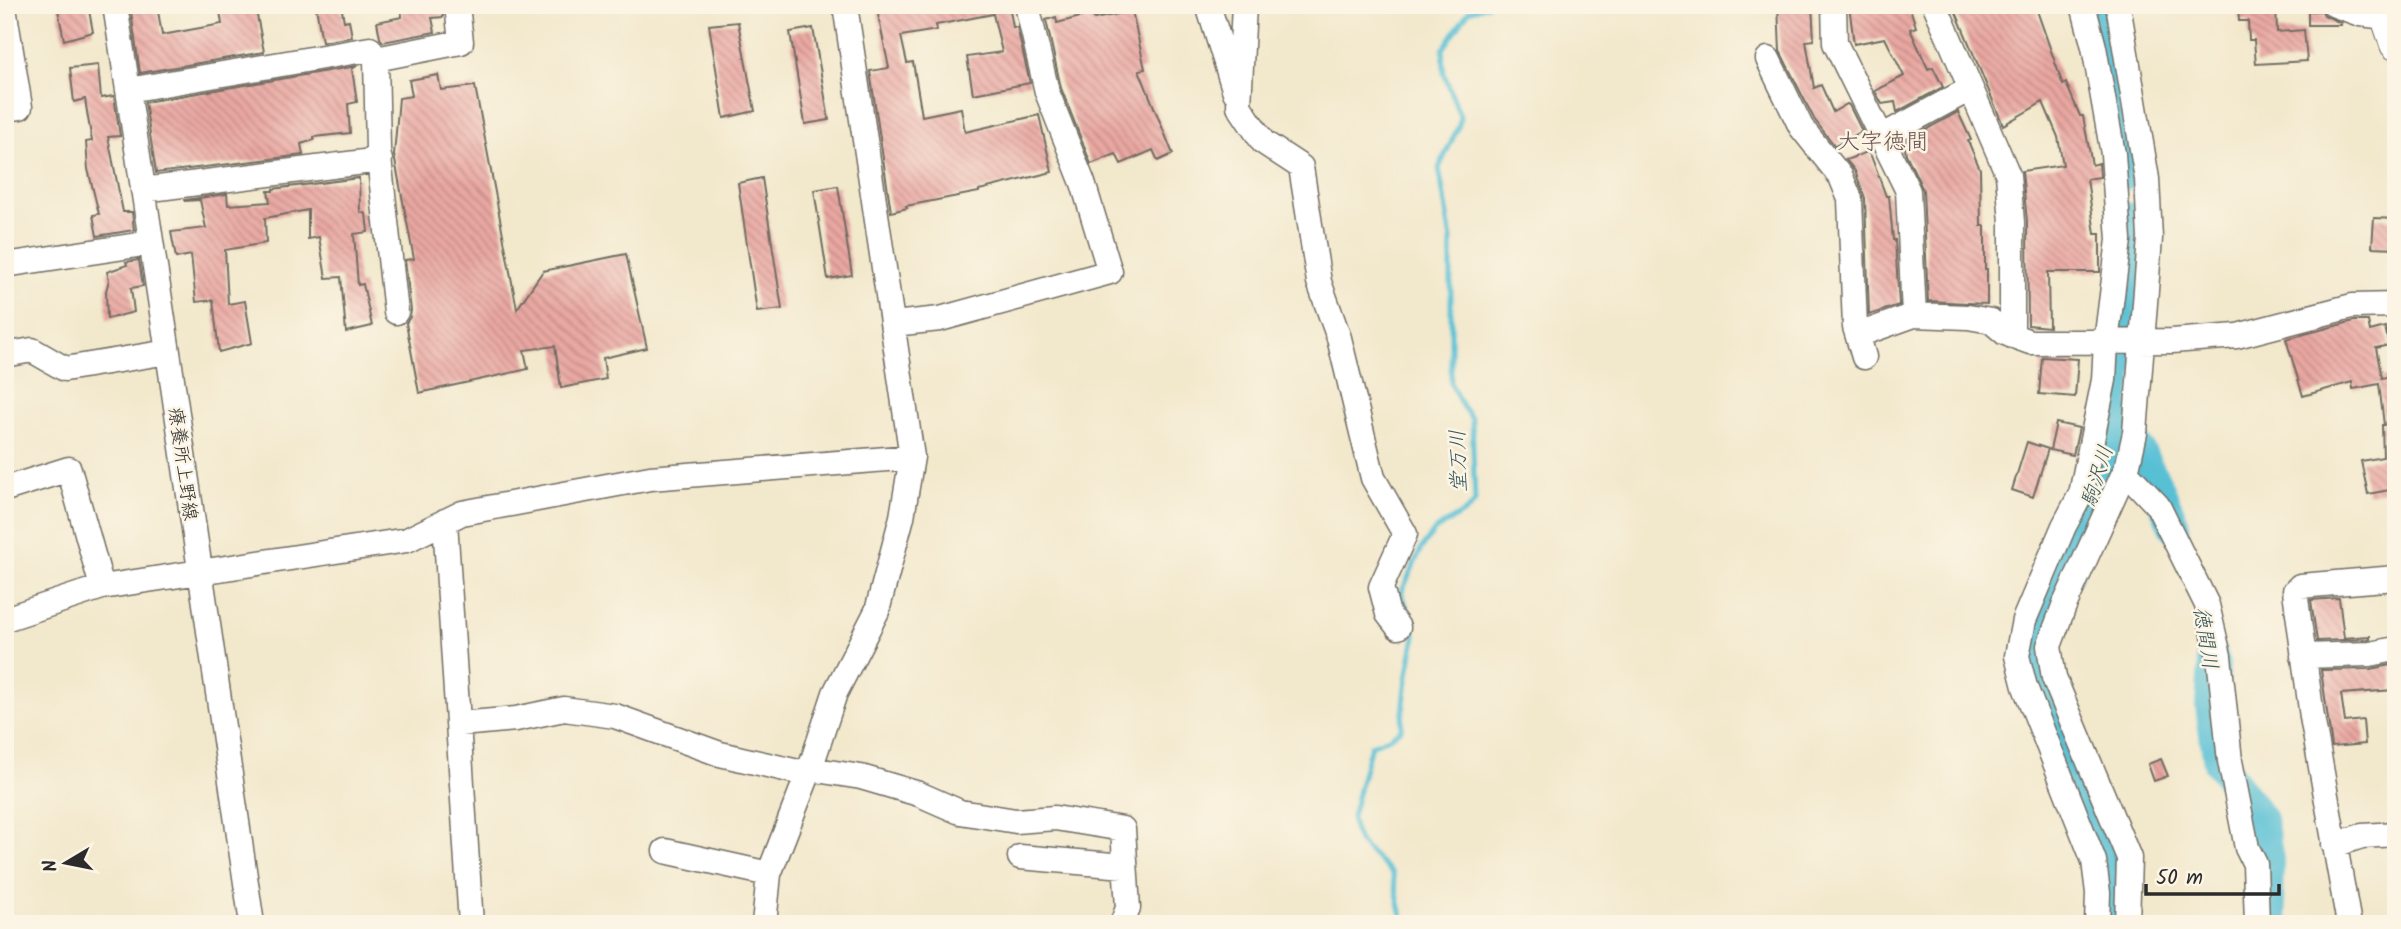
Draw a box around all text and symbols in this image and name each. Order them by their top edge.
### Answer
district label: 大字徳間 [1837,125,1929,161]
street label: 療養所上野線 [159,406,205,523]
water label: 堂万川 [1442,429,1477,493]
water label: 駒沢川 [2073,441,2123,511]
water label: 徳間川 [2183,605,2226,672]
north arrow [32,828,102,898]
scale bar [2146,852,2278,896]
text: N [35,857,67,874]
text: 50 m [2156,862,2203,895]

